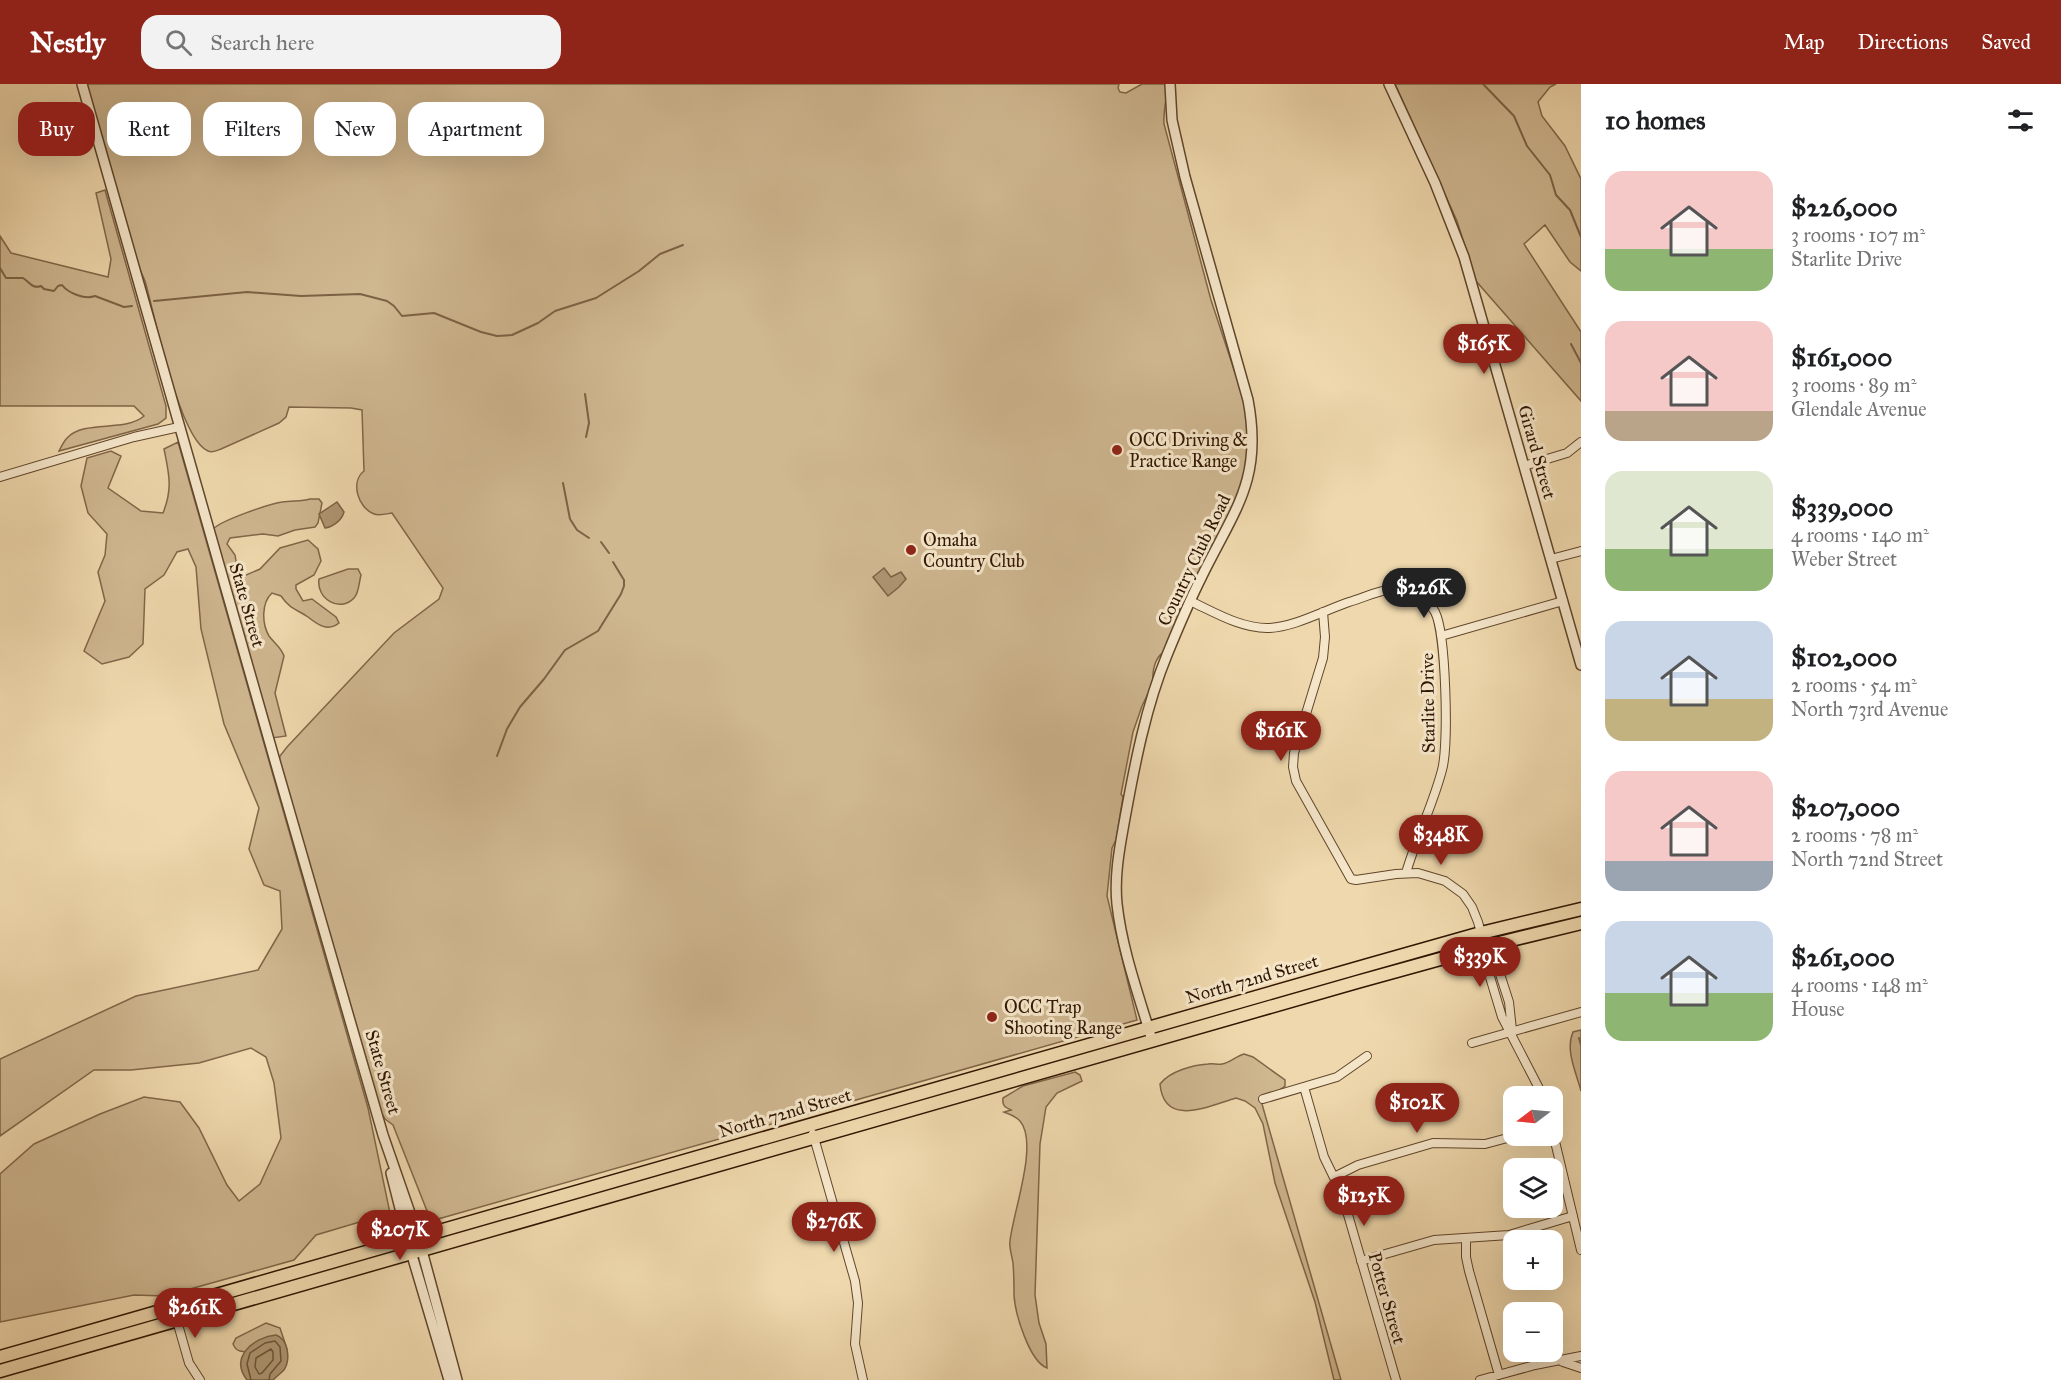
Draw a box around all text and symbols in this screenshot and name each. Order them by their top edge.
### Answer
search box [141,15,561,69]
text: Nestly [30,25,105,60]
icon: search [162,26,195,59]
text: Search here [210,29,314,56]
text: Map [1784,29,1825,55]
text: Directions [1858,29,1948,55]
text: Saved [1981,29,2031,55]
chip: Buy [18,102,95,156]
chip: Rent [107,102,191,156]
chip: Filters [203,102,302,156]
chip: New [314,102,396,156]
chip: Apartment [408,102,544,156]
text: 10 homes [1605,104,1706,136]
icon: filters [2004,104,2037,137]
text: $226,000 [1791,191,1898,223]
icon: home [1653,195,1725,267]
text: 3 rooms · 107 m² [1791,223,1925,247]
text: Starlite Drive [1791,247,1902,271]
pin: $165K [1442,324,1526,375]
text: $165K [1457,331,1511,355]
text: $161,000 [1791,341,1892,373]
icon: home [1653,345,1725,417]
text: 3 rooms · 89 m² [1791,373,1916,397]
text: Glendale Avenue [1791,397,1927,421]
street label: Girard Street [1513,402,1561,502]
place label: OCC Driving & Practice Range [1129,429,1248,473]
marker: OCC Driving & Practice Range [1110,443,1124,457]
street label: Country Club Road [1153,491,1235,629]
text: $339,000 [1791,491,1893,523]
icon: home [1653,495,1725,567]
text: 4 rooms · 140 m² [1791,523,1929,547]
place label: Omaha Country Club [923,529,1025,572]
marker: Omaha Country Club [904,543,918,557]
text: Weber Street [1791,547,1897,571]
street label: State Street [224,560,270,650]
pin: $226K [1382,568,1466,619]
text: $226K [1396,575,1452,599]
text: $102,000 [1791,641,1897,673]
icon: home [1653,645,1725,717]
street label: Starlite Drive [1416,653,1440,753]
text: 2 rooms · 54 m² [1791,673,1917,697]
text: North 73rd Avenue [1791,697,1948,721]
pin: $161K [1239,711,1323,762]
text: $161K [1255,718,1307,742]
text: $207,000 [1791,791,1900,823]
icon: home [1653,795,1725,867]
pin: $348K [1399,815,1483,866]
text: $348K [1413,822,1469,846]
text: 2 rooms · 78 m² [1791,823,1918,847]
text: North 72nd Street [1791,847,1943,871]
pin: $339K [1438,937,1522,988]
text: $261,000 [1791,941,1895,973]
text: $339K [1454,944,1506,968]
icon: home [1653,945,1725,1017]
street label: North 72nd Street [1183,949,1321,1008]
text: 4 rooms · 148 m² [1791,973,1928,997]
place label: OCC Trap Shooting Range [1004,996,1122,1040]
text: House [1791,997,1845,1021]
marker: OCC Trap Shooting Range [985,1010,999,1024]
street label: State Street [360,1027,406,1117]
street label: North 72nd Street [716,1083,854,1142]
pin: $102K [1375,1083,1459,1134]
north arrow [1503,1086,1563,1146]
map controls [1503,1086,1563,1362]
text: $102K [1389,1090,1445,1114]
button: layers [1503,1158,1563,1218]
pin: $125K [1322,1176,1406,1227]
text: $125K [1337,1183,1391,1207]
pin: $276K [792,1202,876,1253]
text: $276K [806,1209,862,1233]
pin: $207K [358,1210,442,1261]
text: $207K [371,1217,429,1241]
button: + [1503,1230,1563,1290]
street label: Potter Street [1363,1249,1411,1347]
pin: $261K [153,1288,237,1339]
text: $261K [168,1295,222,1319]
button: − [1503,1302,1563,1362]

